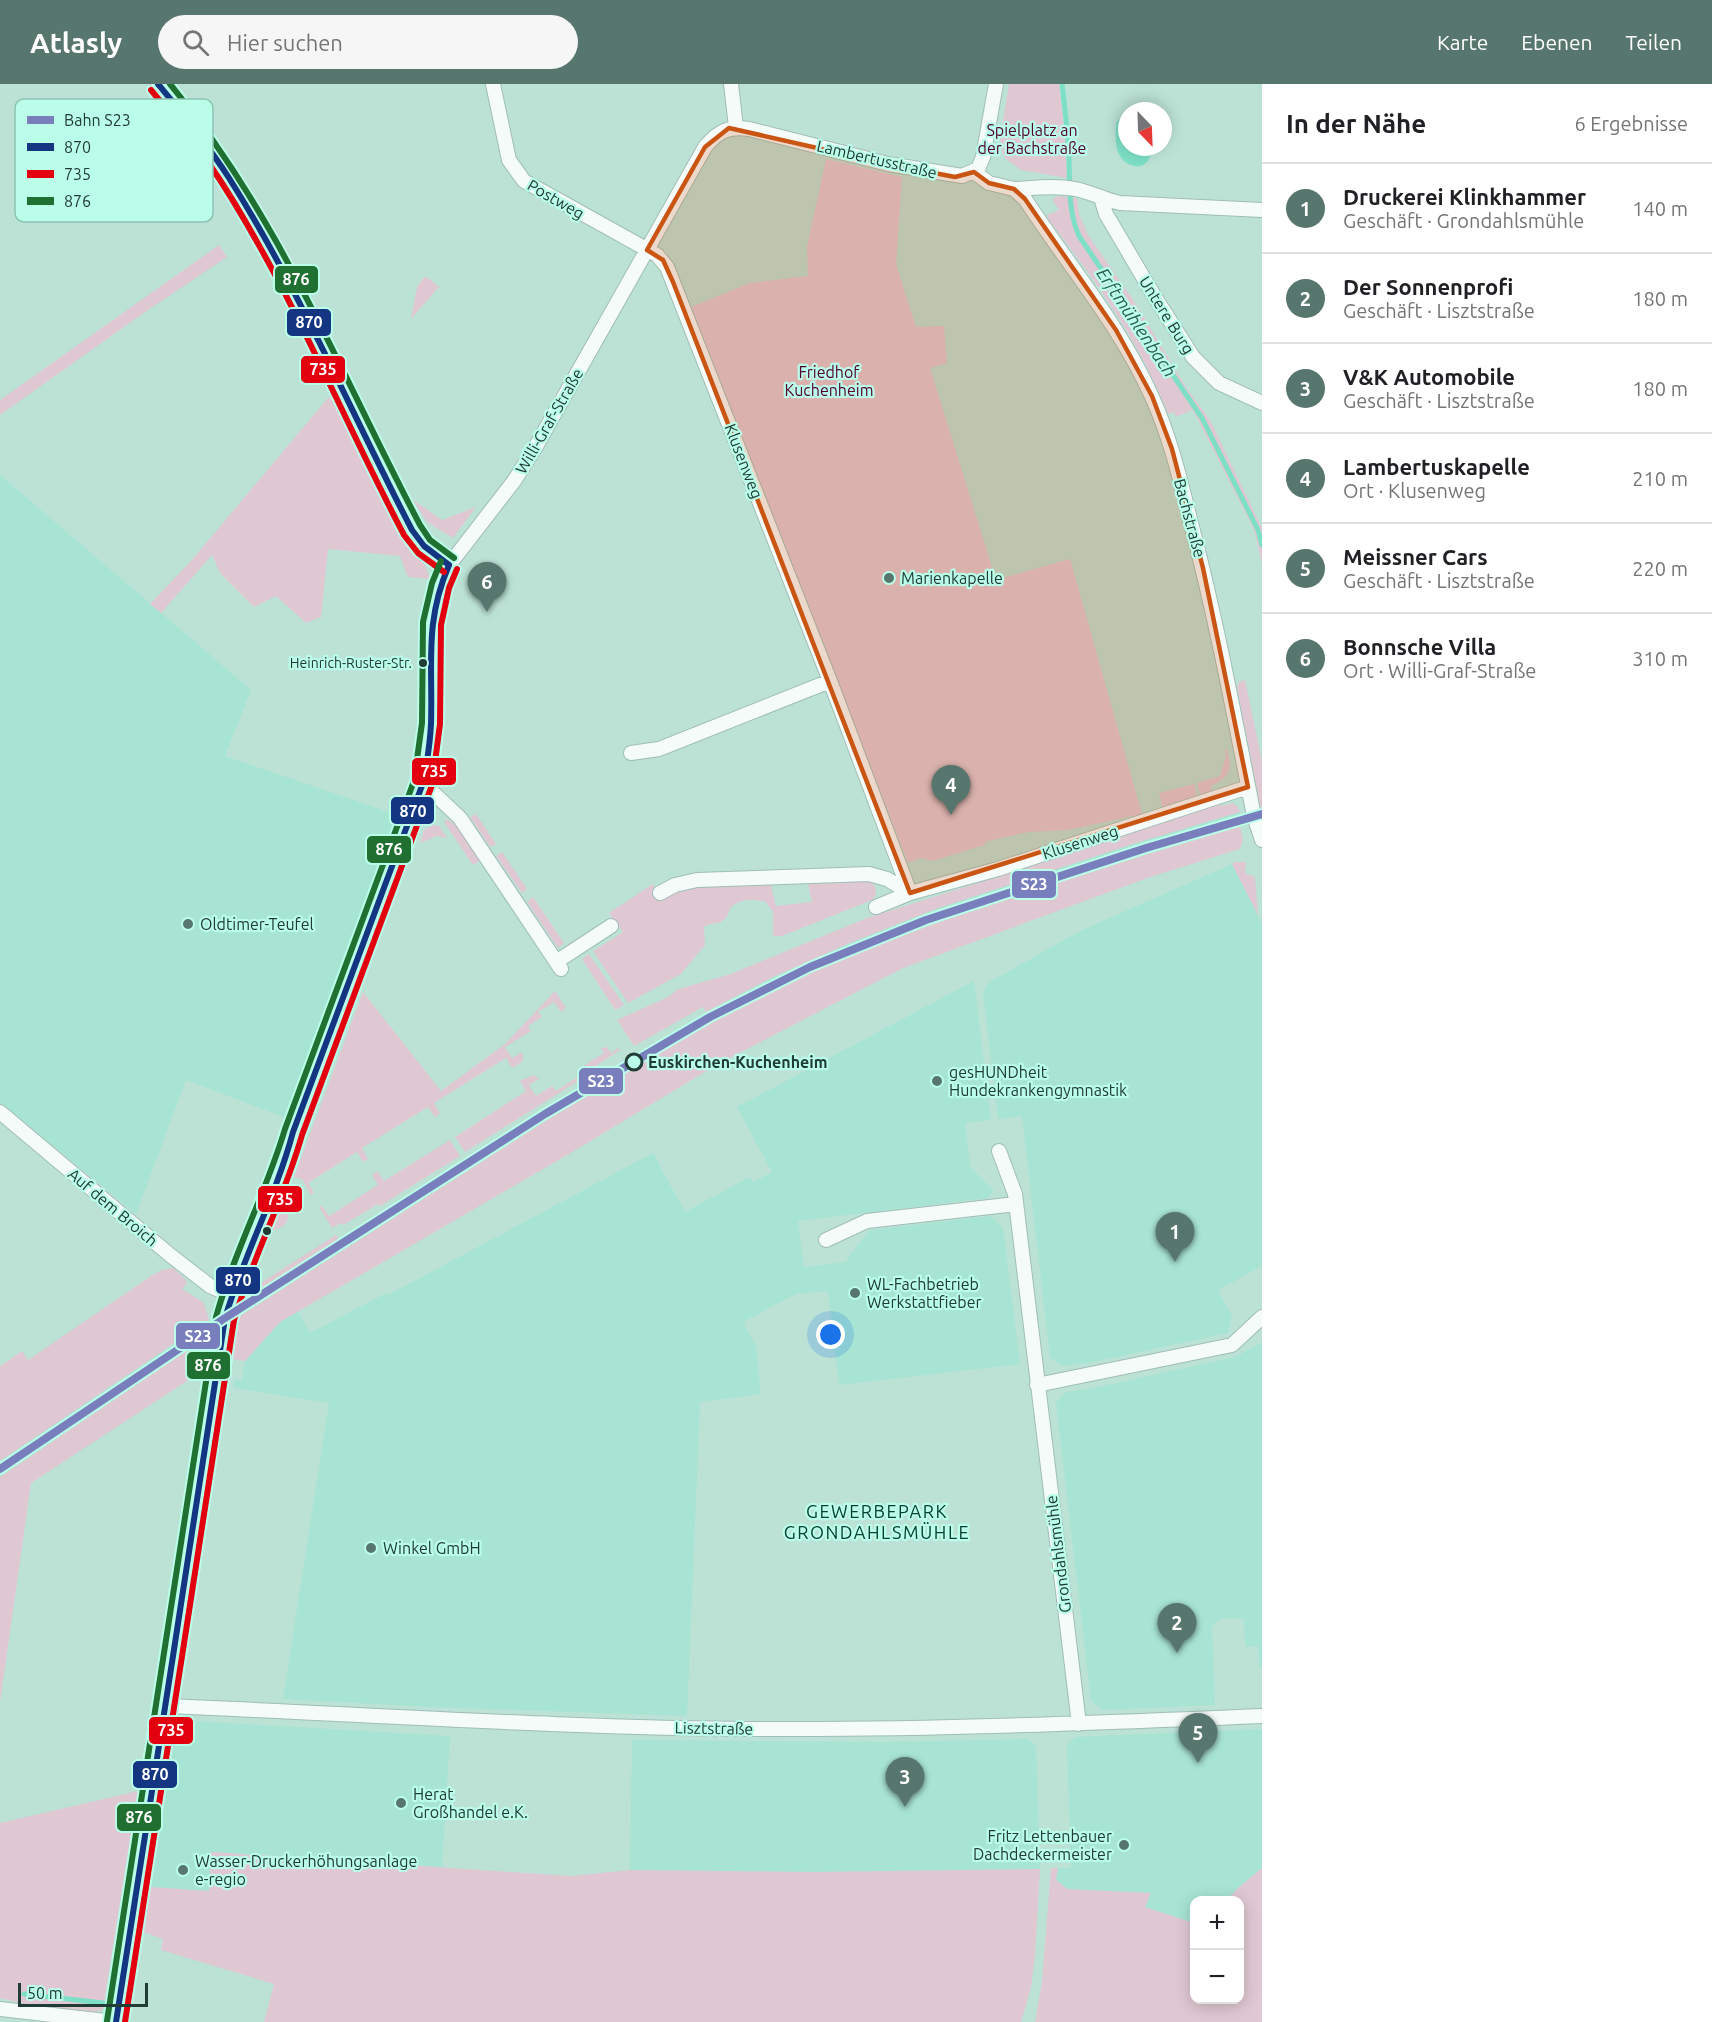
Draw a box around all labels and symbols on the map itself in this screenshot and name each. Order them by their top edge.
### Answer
legend [15,99,213,222]
north arrow [1118,102,1172,156]
text: Bahn S23 [64,111,131,129]
park label: Spielplatz an der Bachstraße [978,121,1086,157]
street label: Lambertusstraße [815,136,939,182]
text: 870 [64,138,91,156]
text: 735 [64,165,91,183]
street label: Postweg [524,176,588,222]
text: 876 [64,192,91,210]
water label: Erftmühlenbach [1092,264,1181,381]
line badge: 876 [274,265,319,294]
text: 876 [282,270,310,288]
street label: Untere Burg [1136,273,1198,357]
line badge: 870 [286,308,332,337]
text: 870 [295,313,323,331]
line badge: 735 [300,355,346,384]
text: 735 [309,360,337,378]
park label: Friedhof Kuchenheim [784,363,874,399]
street label: Willi-Graf-Straße [512,365,586,477]
street label: Klusenweg [722,421,766,501]
street label: Bachstraße [1171,477,1209,559]
pin: 6 [468,562,506,612]
place label: Marienkapelle [901,569,1003,587]
marker: Marienkapelle [882,571,896,585]
place label: Heinrich-Ruster-Str. [290,655,412,671]
marker: Heinrich-Ruster-Str. [417,657,429,669]
line badge: 735 [411,757,457,786]
text: 735 [420,762,448,780]
pin: 4 [932,766,970,815]
line badge: 870 [390,796,435,825]
text: 870 [399,802,427,820]
street label: Klusenweg [1040,821,1120,863]
line badge: 876 [366,835,412,864]
text: 876 [375,840,403,858]
line badge: S23 [1011,870,1057,899]
text: S23 [1020,875,1048,893]
place label: Oldtimer-Teufel [200,915,314,933]
marker: Oldtimer-Teufel [181,917,195,931]
marker: Euskirchen-Kuchenheim [625,1053,643,1071]
place label: Euskirchen-Kuchenheim [648,1053,828,1071]
place label: gesHUNDheit Hundekrankengymnastik [949,1063,1127,1099]
line badge: S23 [578,1067,624,1095]
text: S23 [587,1072,615,1090]
marker: gesHUNDheit Hundekrankengymnastik [930,1074,944,1088]
street label: Auf dem Broich [65,1164,161,1250]
line badge: 735 [257,1185,303,1213]
text: 735 [266,1190,294,1208]
pin: 1 [1156,1212,1194,1262]
unlabelled marker [261,1225,273,1237]
line badge: 870 [215,1266,261,1295]
text: 870 [224,1271,252,1289]
place label: WL-Fachbetrieb Werkstattfieber [867,1275,982,1311]
marker: WL-Fachbetrieb Werkstattfieber [848,1286,862,1300]
your location [816,1320,845,1349]
line badge: S23 [175,1322,221,1350]
text: S23 [184,1327,212,1345]
line badge: 876 [186,1351,231,1380]
text: 876 [194,1356,222,1374]
street label: Grondahlsmühle [1042,1494,1074,1614]
district label: GEWERBEPARK GRONDAHLSMÜHLE [784,1501,970,1542]
place label: Winkel GmbH [383,1539,481,1557]
marker: Winkel GmbH [364,1541,378,1555]
pin: 2 [1158,1604,1196,1653]
pin: 5 [1178,1714,1218,1763]
line badge: 735 [148,1716,194,1745]
street label: Lisztstraße [675,1718,753,1738]
text: 735 [157,1721,185,1739]
pin: 3 [886,1758,924,1807]
line badge: 870 [132,1760,178,1789]
text: 870 [141,1765,169,1783]
place label: Herat Großhandel e.K. [413,1785,528,1821]
marker: Herat Großhandel e.K. [394,1796,408,1810]
line badge: 876 [116,1803,162,1832]
text: 876 [125,1808,153,1826]
place label: Fritz Lettenbauer Dachdeckermeister [973,1827,1112,1863]
marker: Fritz Lettenbauer Dachdeckermeister [1117,1838,1131,1852]
place label: Wasser-Druckerhöhungsanlage e-regio [195,1852,417,1888]
marker: Wasser-Druckerhöhungsanlage e-regio [176,1863,190,1877]
scale bar [18,1980,148,2008]

